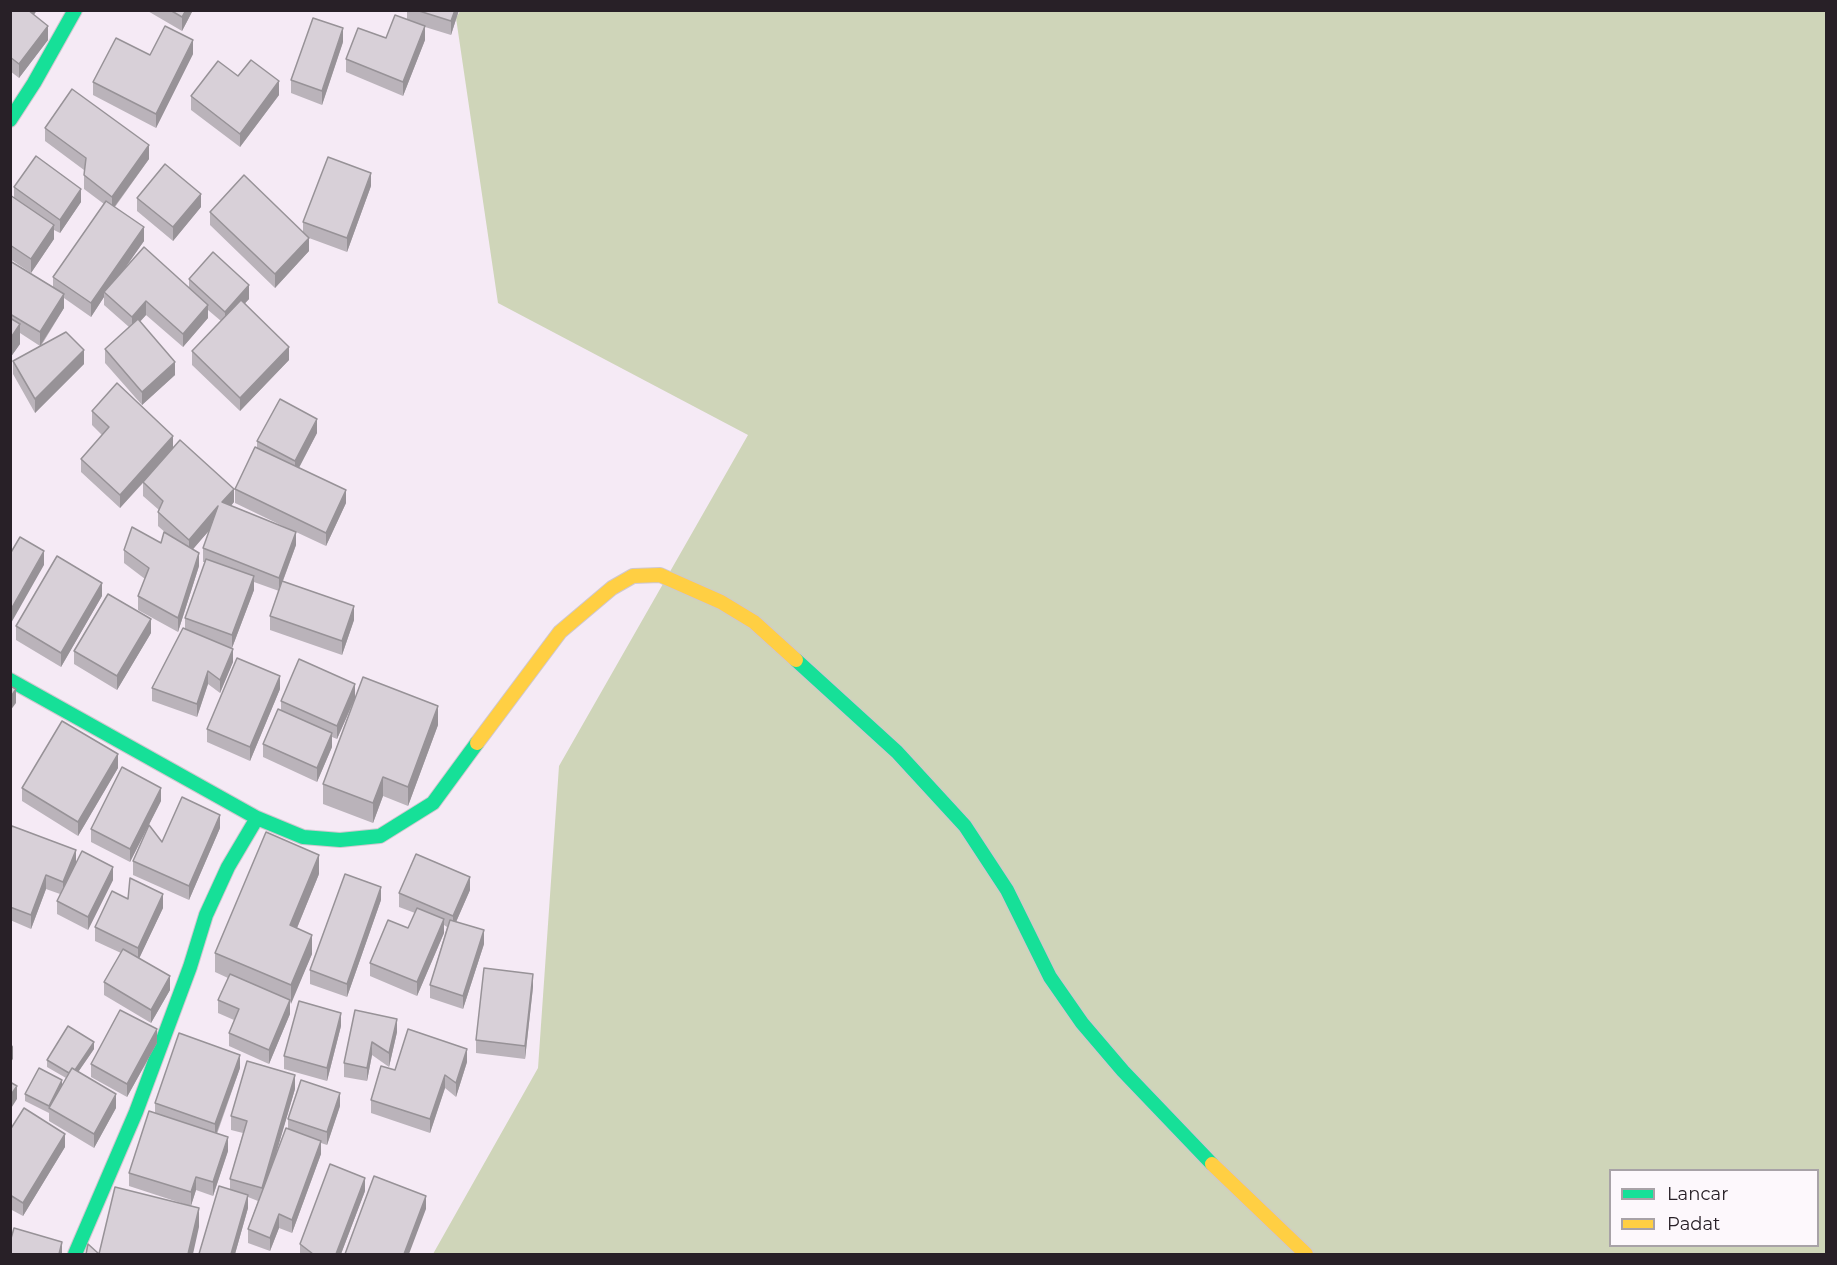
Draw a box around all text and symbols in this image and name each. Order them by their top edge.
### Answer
legend [1609,1169,1819,1247]
text: Lancar [1667,1183,1728,1205]
text: Padat [1667,1213,1720,1235]

